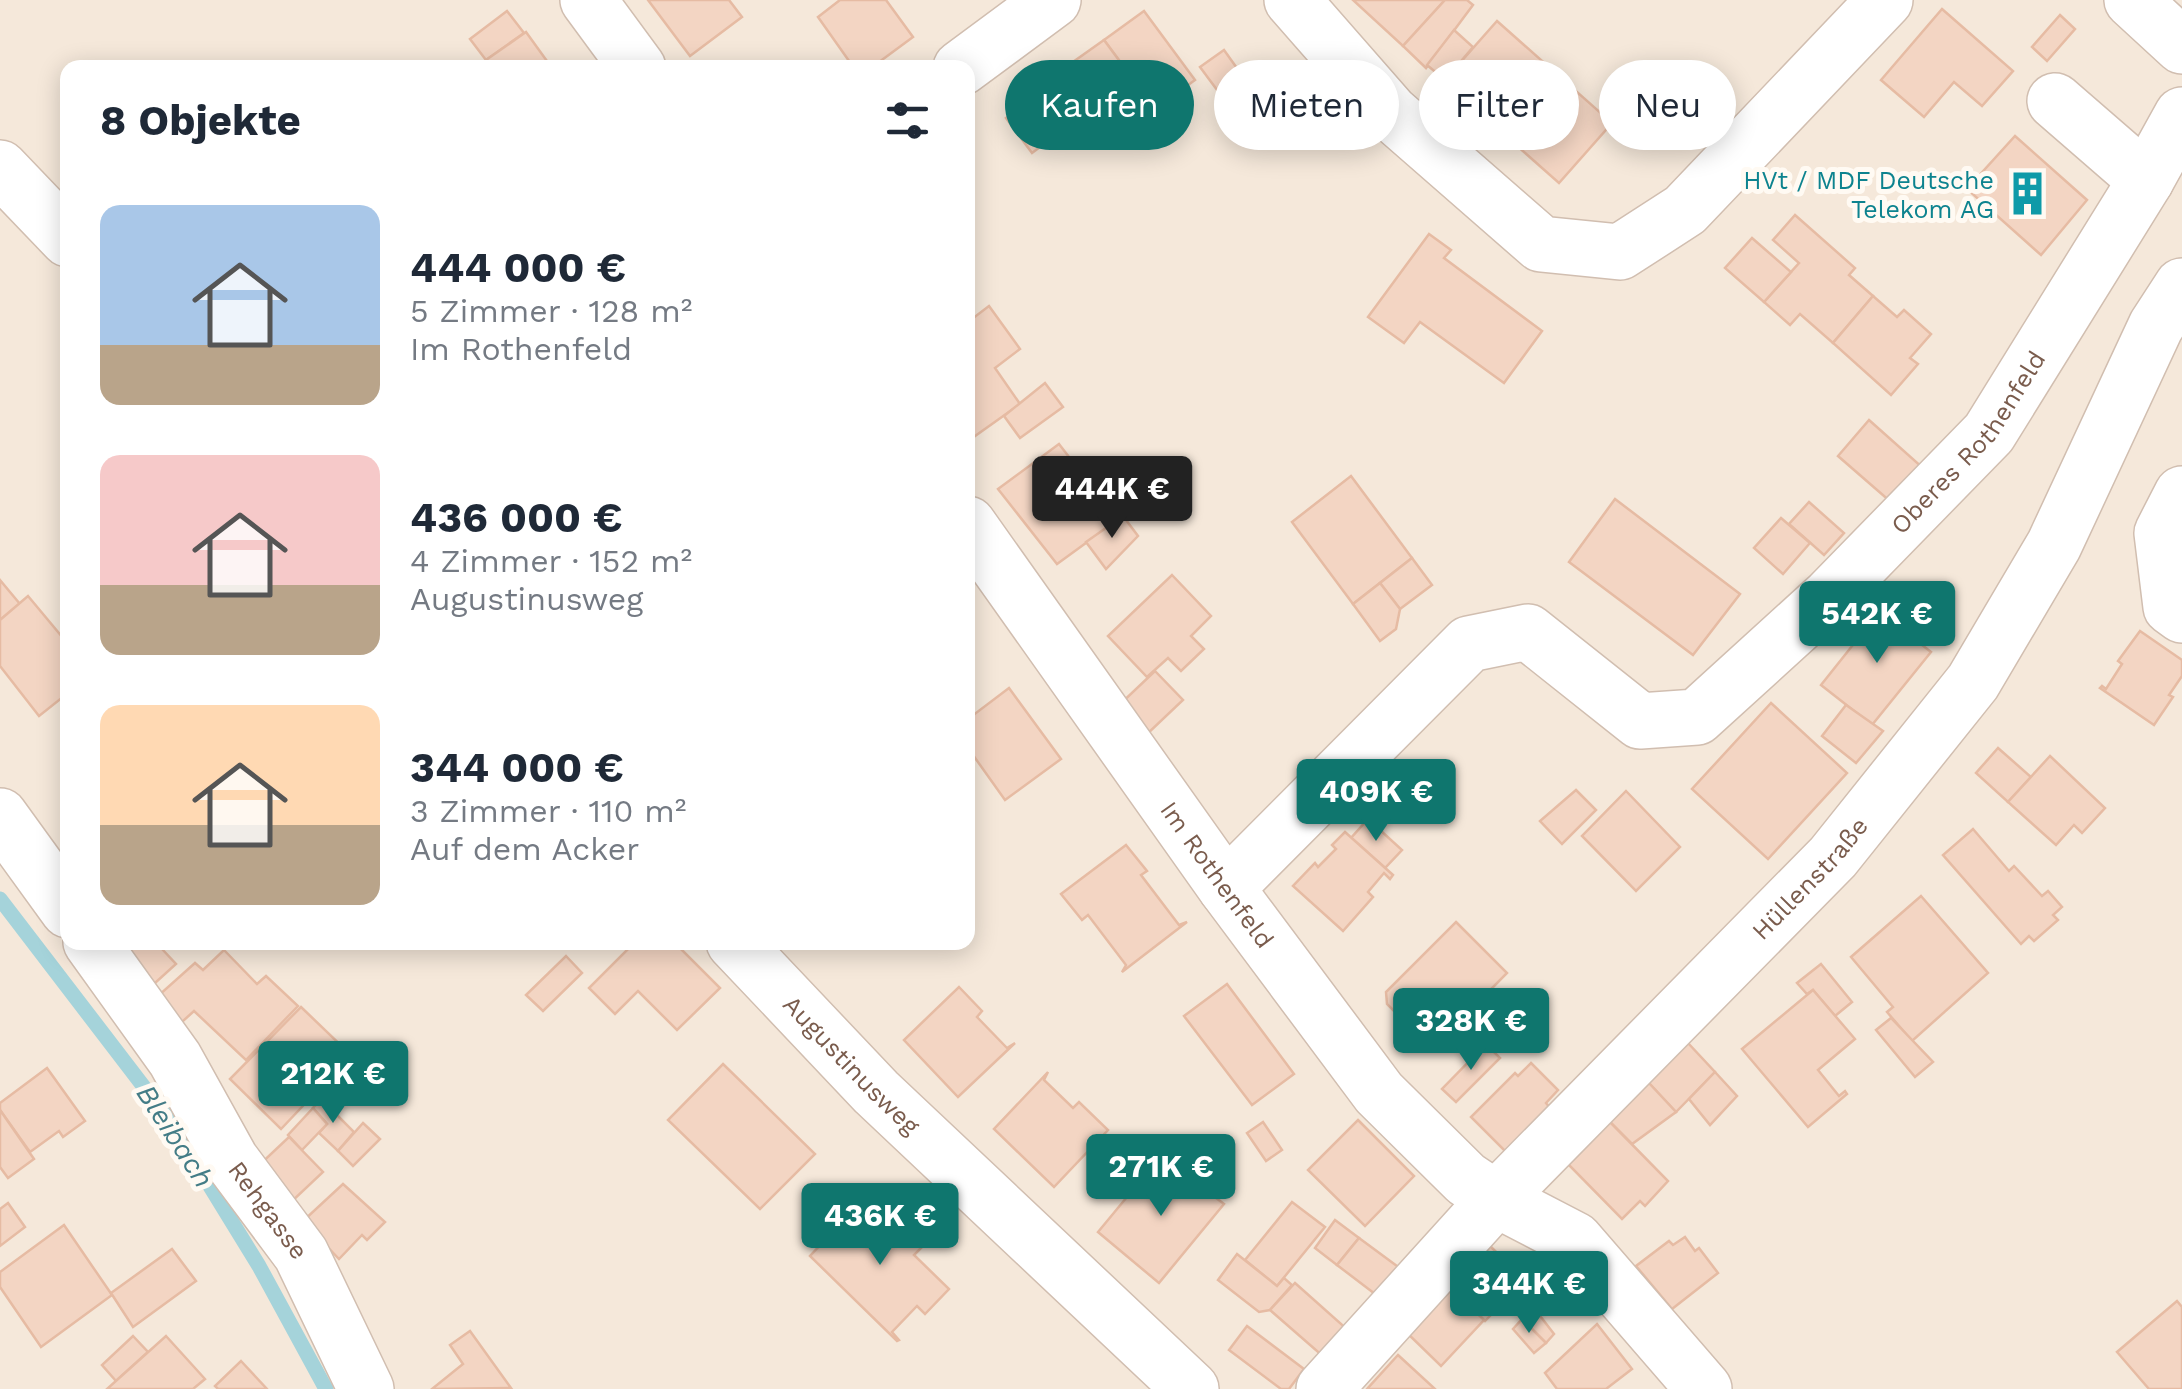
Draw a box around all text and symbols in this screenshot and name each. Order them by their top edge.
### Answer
chip: Kaufen [1005,60,1194,150]
chip: Mieten [1214,60,1399,150]
chip: Filter [1419,60,1579,150]
chip: Neu [1599,60,1736,150]
icon: filters [880,93,935,148]
text: 8 Objekte [100,96,301,145]
place label: HVt / MDF Deutsche Telekom AG [1743,166,1994,224]
building icon: HVt / MDF Deutsche Telekom AG [2003,170,2051,218]
text: 444 000 € [410,243,626,292]
icon: home [180,245,300,365]
text: 5 Zimmer · 128 m² [410,292,692,330]
text: Im Rothenfeld [410,330,632,368]
street label: Oberes Rothenfeld [1885,345,2051,539]
pin: 444K € [1031,456,1193,541]
text: 444K € [1054,469,1170,507]
text: 436 000 € [410,493,623,542]
icon: home [180,495,300,615]
text: 4 Zimmer · 152 m² [410,542,692,580]
text: Augustinusweg [410,580,643,618]
pin: 542K € [1796,581,1958,666]
text: 542K € [1821,594,1933,632]
text: 344 000 € [410,743,624,792]
icon: home [180,745,300,865]
pin: 409K € [1295,759,1457,844]
text: 409K € [1319,772,1433,810]
text: 3 Zimmer · 110 m² [410,792,686,830]
street label: Im Rothenfeld [1155,796,1280,953]
street label: Hüllenstraße [1746,811,1874,945]
text: Auf dem Acker [410,830,639,868]
pin: 328K € [1390,988,1552,1073]
street label: Augustinusweg [778,989,926,1141]
text: 328K € [1415,1001,1527,1039]
pin: 212K € [252,1041,414,1126]
text: 212K € [280,1054,386,1092]
water label: Bleibach [130,1078,220,1194]
pin: 271K € [1080,1134,1242,1219]
text: 271K € [1108,1147,1214,1185]
street label: Rehgasse [223,1156,314,1265]
pin: 436K € [799,1183,961,1268]
text: 436K € [824,1196,937,1234]
pin: 344K € [1448,1251,1610,1336]
text: 344K € [1472,1264,1586,1302]

